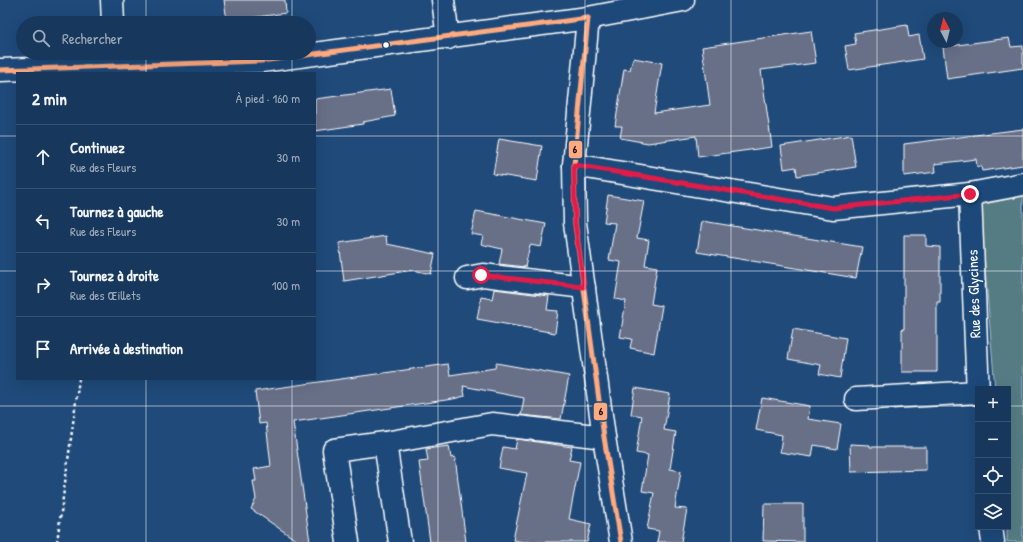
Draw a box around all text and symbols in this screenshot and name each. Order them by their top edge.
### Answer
north arrow [927,12,963,48]
search box [16,16,316,60]
icon: search [30,27,52,49]
text: Rechercher [62,28,123,49]
unlabelled marker [381,40,391,50]
text: 2 min [32,87,67,110]
text: À pied · 160 m [236,89,300,107]
text: Continuez [70,137,125,158]
line badge: 6 [568,140,583,159]
text: 6 [573,142,578,156]
icon: ahead [32,146,54,168]
text: 30 m [277,148,300,166]
text: Rue des Fleurs [70,158,136,176]
route end [961,185,979,203]
text: Tournez à gauche [70,201,163,222]
icon: left [32,210,54,232]
text: 30 m [277,212,300,230]
text: Rue des Fleurs [70,222,136,240]
street label: Rue des Glycines [961,249,986,339]
text: Tournez à droite [70,265,159,286]
route start [472,266,490,284]
icon: right [32,274,54,296]
text: 100 m [272,276,300,294]
text: Rue des Œillets [70,286,141,304]
icon: arrive [32,338,54,360]
text: Arrivée à destination [70,338,183,359]
map controls [975,386,1011,530]
button: + [975,386,1011,422]
line badge: 6 [593,402,608,421]
text: 6 [599,404,604,418]
button: − [975,422,1011,458]
button: locate [975,458,1011,494]
button: layers [975,494,1011,530]

